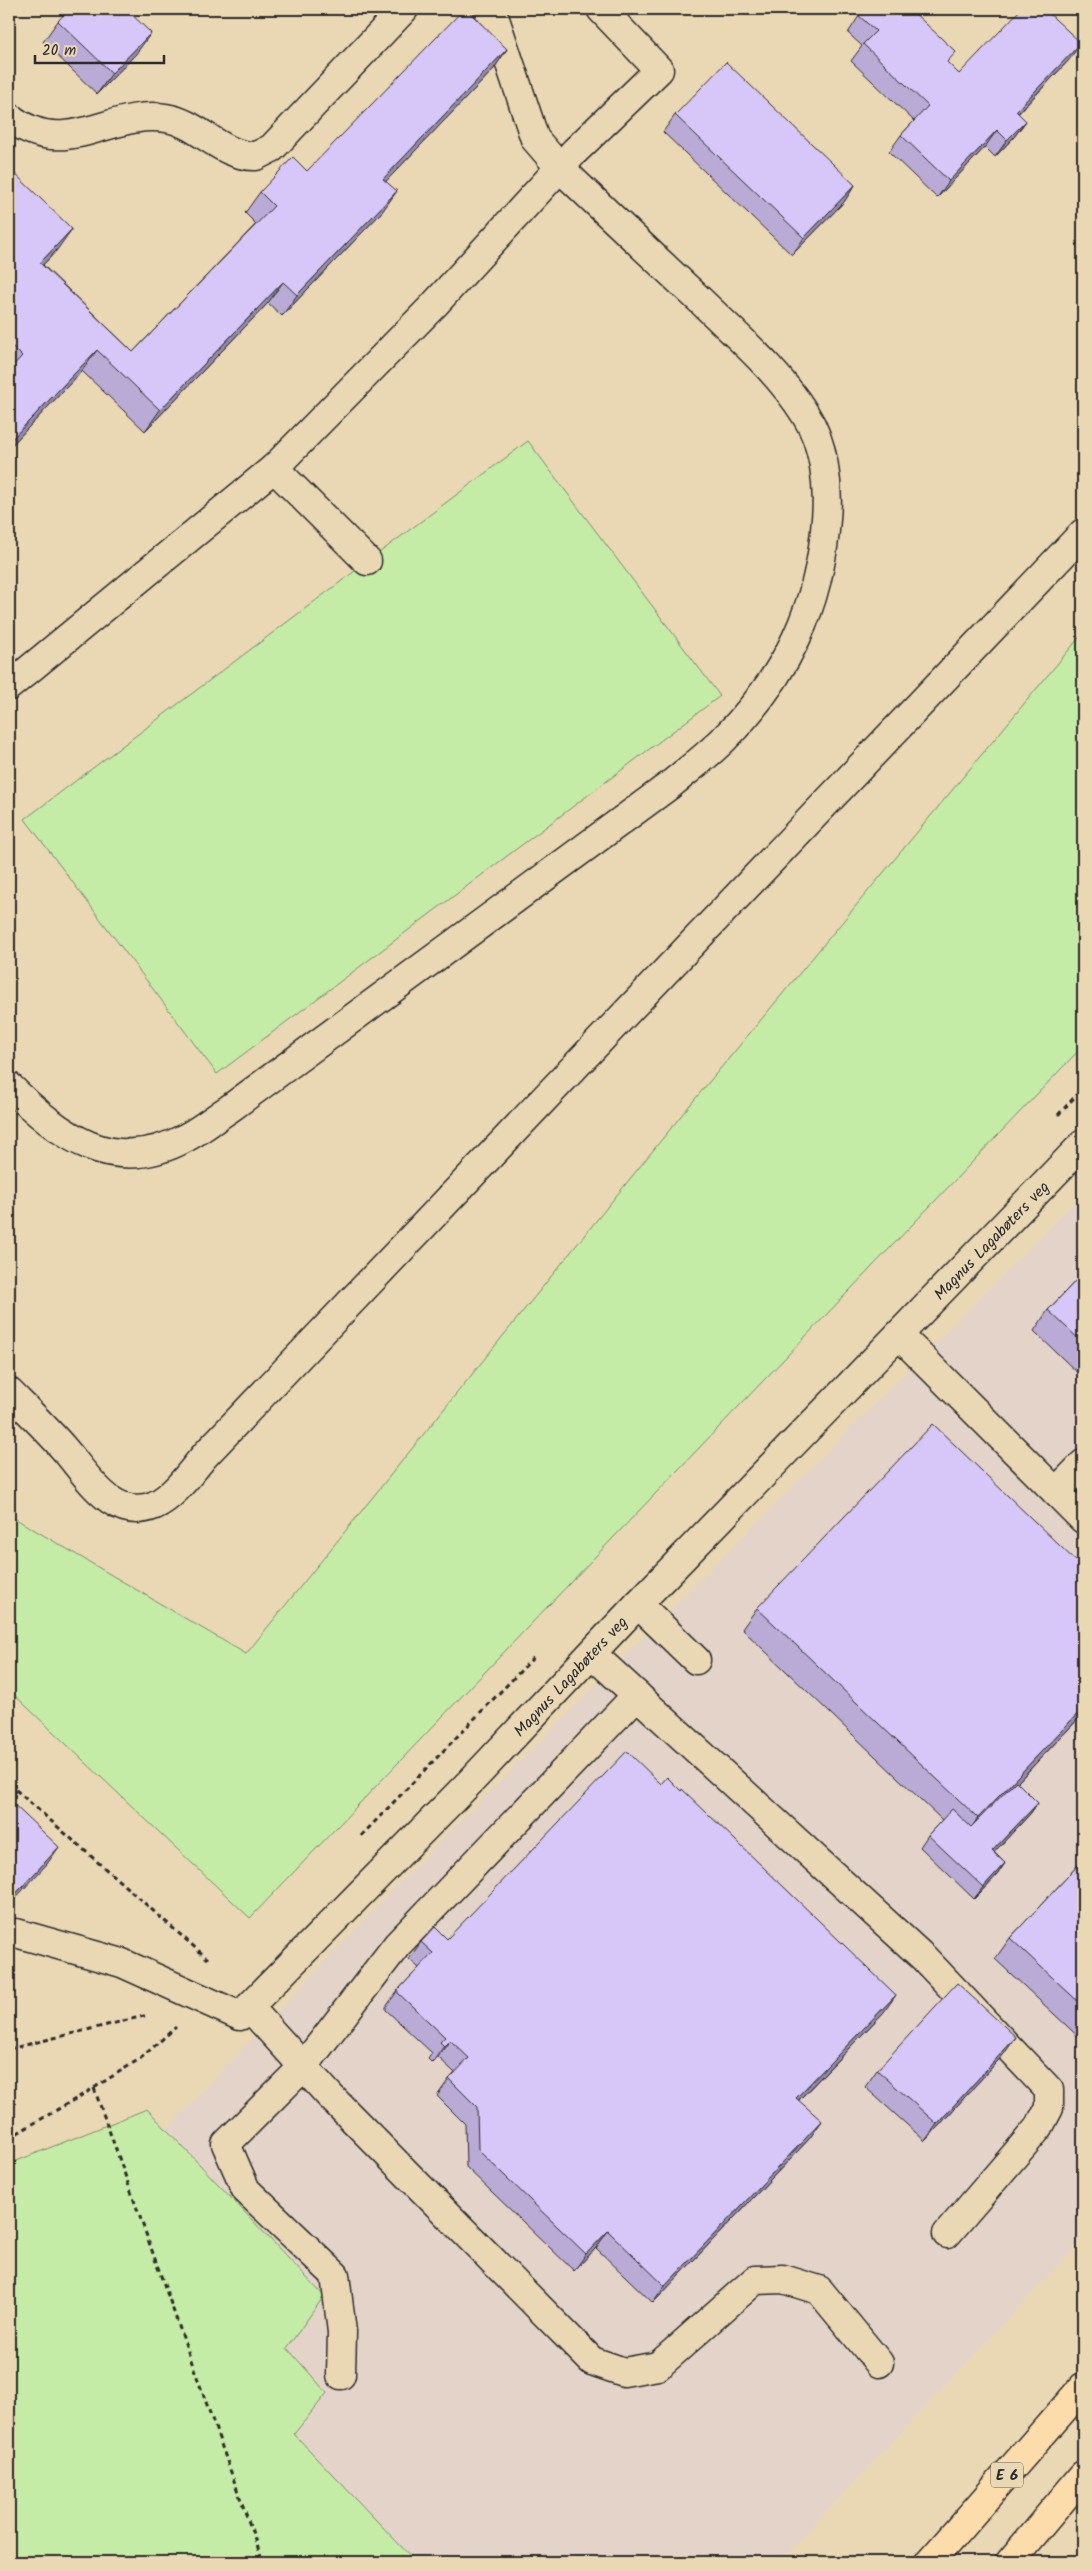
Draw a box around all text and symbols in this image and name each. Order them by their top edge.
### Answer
scale bar [35,32,164,64]
text: 20 m [42,39,76,63]
street label: Magnus Lagabøters veg [928,1176,1056,1306]
street label: Magnus Lagabøters veg [508,1611,634,1743]
road number: E 6 [991,2462,1023,2488]

